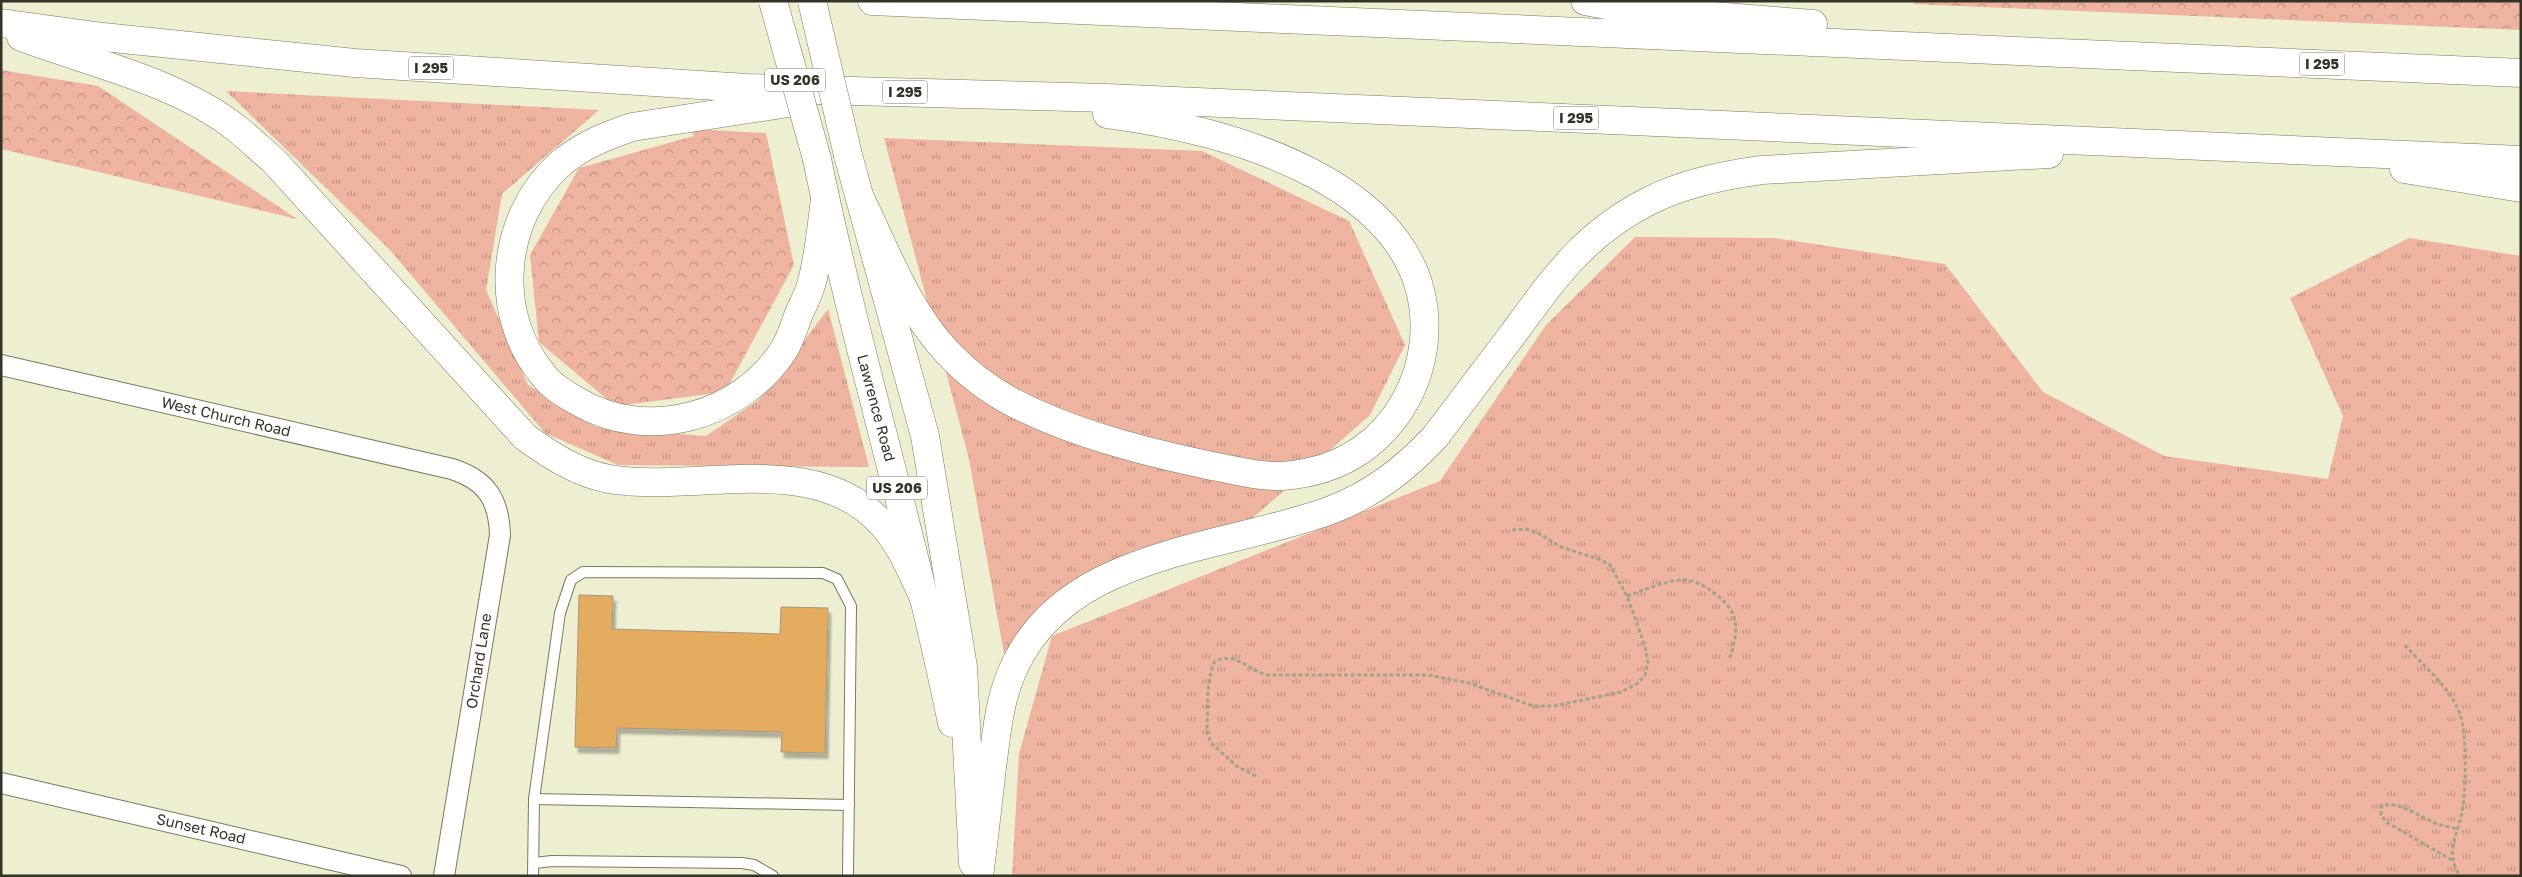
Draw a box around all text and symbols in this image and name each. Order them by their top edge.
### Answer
road number: I 295 [2300,52,2344,76]
road number: I 295 [408,56,454,80]
road number: US 206 [765,68,825,92]
road number: I 295 [882,80,928,104]
road number: I 295 [1554,106,1598,130]
street label: Lawrence Road [854,352,900,463]
street label: West Church Road [160,392,293,440]
road number: US 206 [867,476,927,499]
street label: Orchard Lane [462,612,494,710]
street label: Sunset Road [155,809,248,847]

